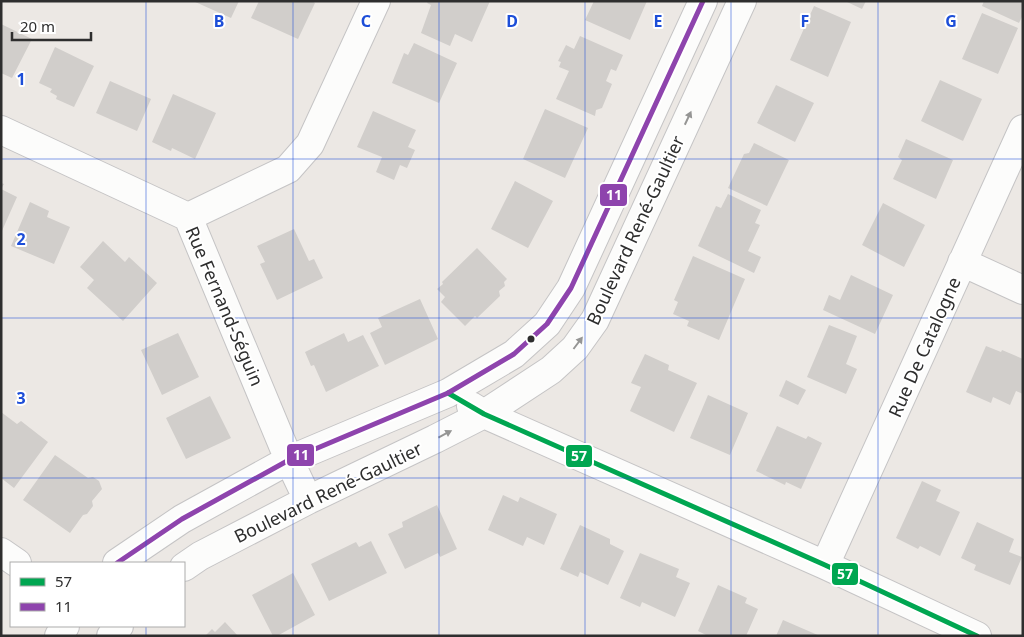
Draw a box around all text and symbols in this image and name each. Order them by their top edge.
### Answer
scale bar [12,10,91,42]
text: B [214,10,224,32]
text: C [361,10,371,32]
text: D [506,10,518,32]
text: E [654,10,663,32]
text: F [801,10,809,32]
text: G [945,10,957,32]
text: 20 m [20,16,55,36]
text: 1 [16,68,26,90]
one-way arrow [684,111,692,126]
street label: Boulevard René-Gaultier [581,131,690,329]
line badge: 11 [599,183,628,207]
text: 11 [606,185,622,204]
street label: Rue Fernand-Séguin [180,222,270,390]
text: 2 [16,228,26,250]
street label: Rue De Catalogne [882,273,966,421]
unlabelled marker [526,334,536,344]
one-way arrow [573,337,584,350]
text: 3 [16,387,26,409]
one-way arrow [438,430,452,438]
street label: Boulevard René-Gaultier [230,436,426,548]
line badge: 11 [286,443,315,467]
line badge: 57 [565,444,593,468]
text: 11 [293,445,309,464]
text: 57 [571,446,587,465]
legend [10,562,185,627]
line badge: 57 [831,562,859,586]
text: 57 [837,564,853,583]
text: 57 [55,571,72,591]
text: 11 [55,596,72,616]

